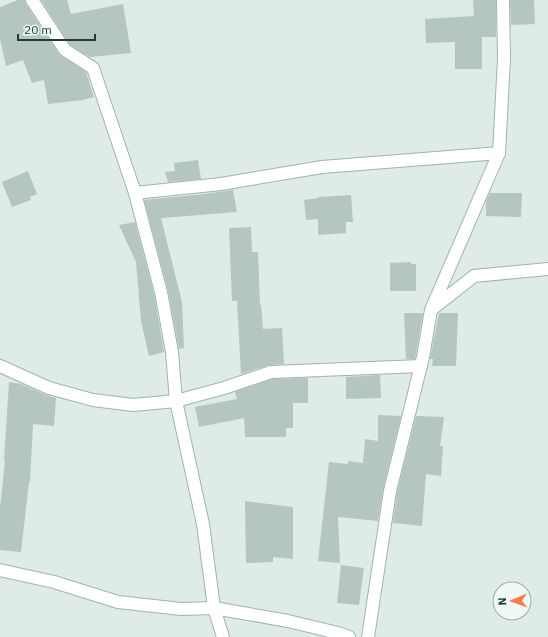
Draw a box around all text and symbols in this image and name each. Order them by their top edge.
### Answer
scale bar [18,16,95,42]
text: 20 m [24,22,52,37]
north arrow [492,581,532,621]
text: N [495,597,509,606]

